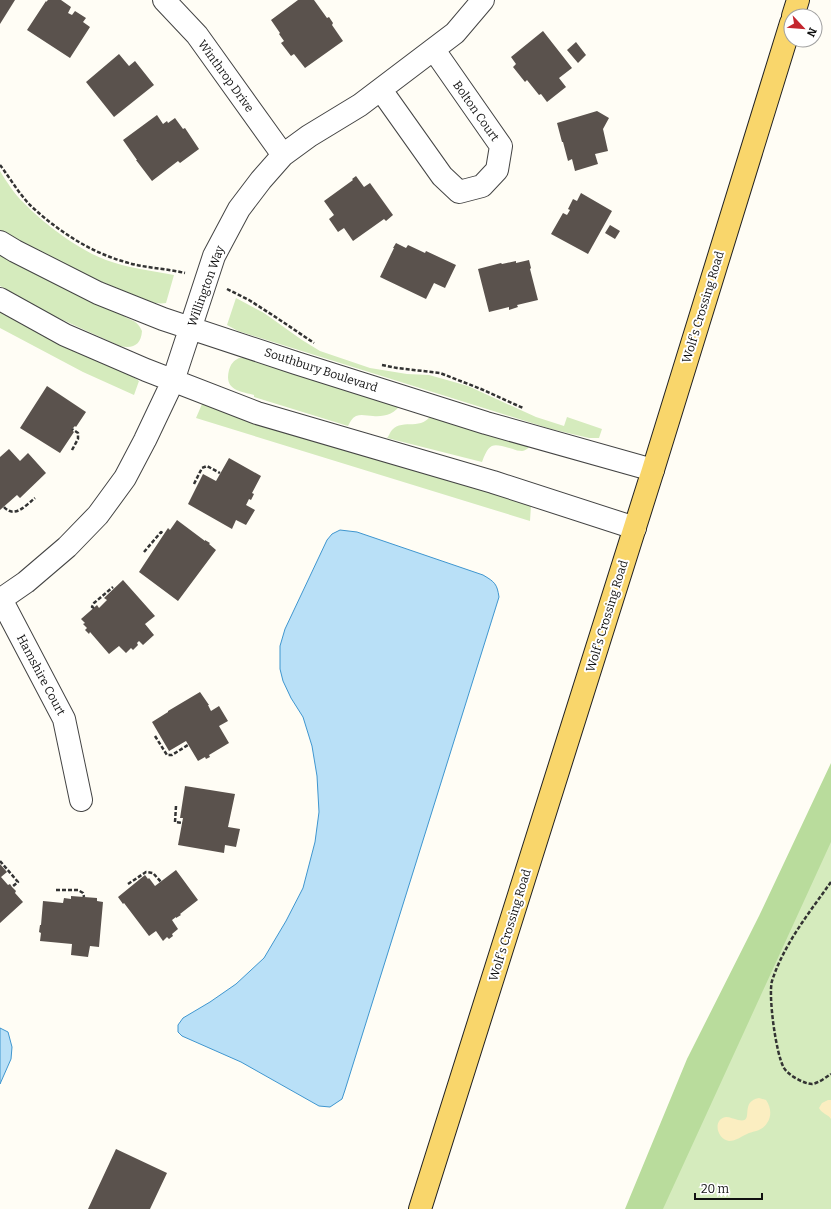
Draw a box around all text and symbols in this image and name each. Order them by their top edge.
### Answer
north arrow [783,8,823,48]
text: N [804,25,819,39]
street label: Winthrop Drive [195,37,257,115]
street label: Bolton Court [450,78,502,144]
street label: Willington Way [185,243,227,328]
street label: Wolf's Crossing Road [679,249,727,365]
street label: Southbury Boulevard [263,345,379,395]
street label: Wolf's Crossing Road [583,558,631,674]
street label: Hamshire Court [14,632,69,718]
street label: Wolf's Crossing Road [486,867,534,983]
scale bar [695,1175,762,1201]
text: 20 m [701,1182,730,1196]

